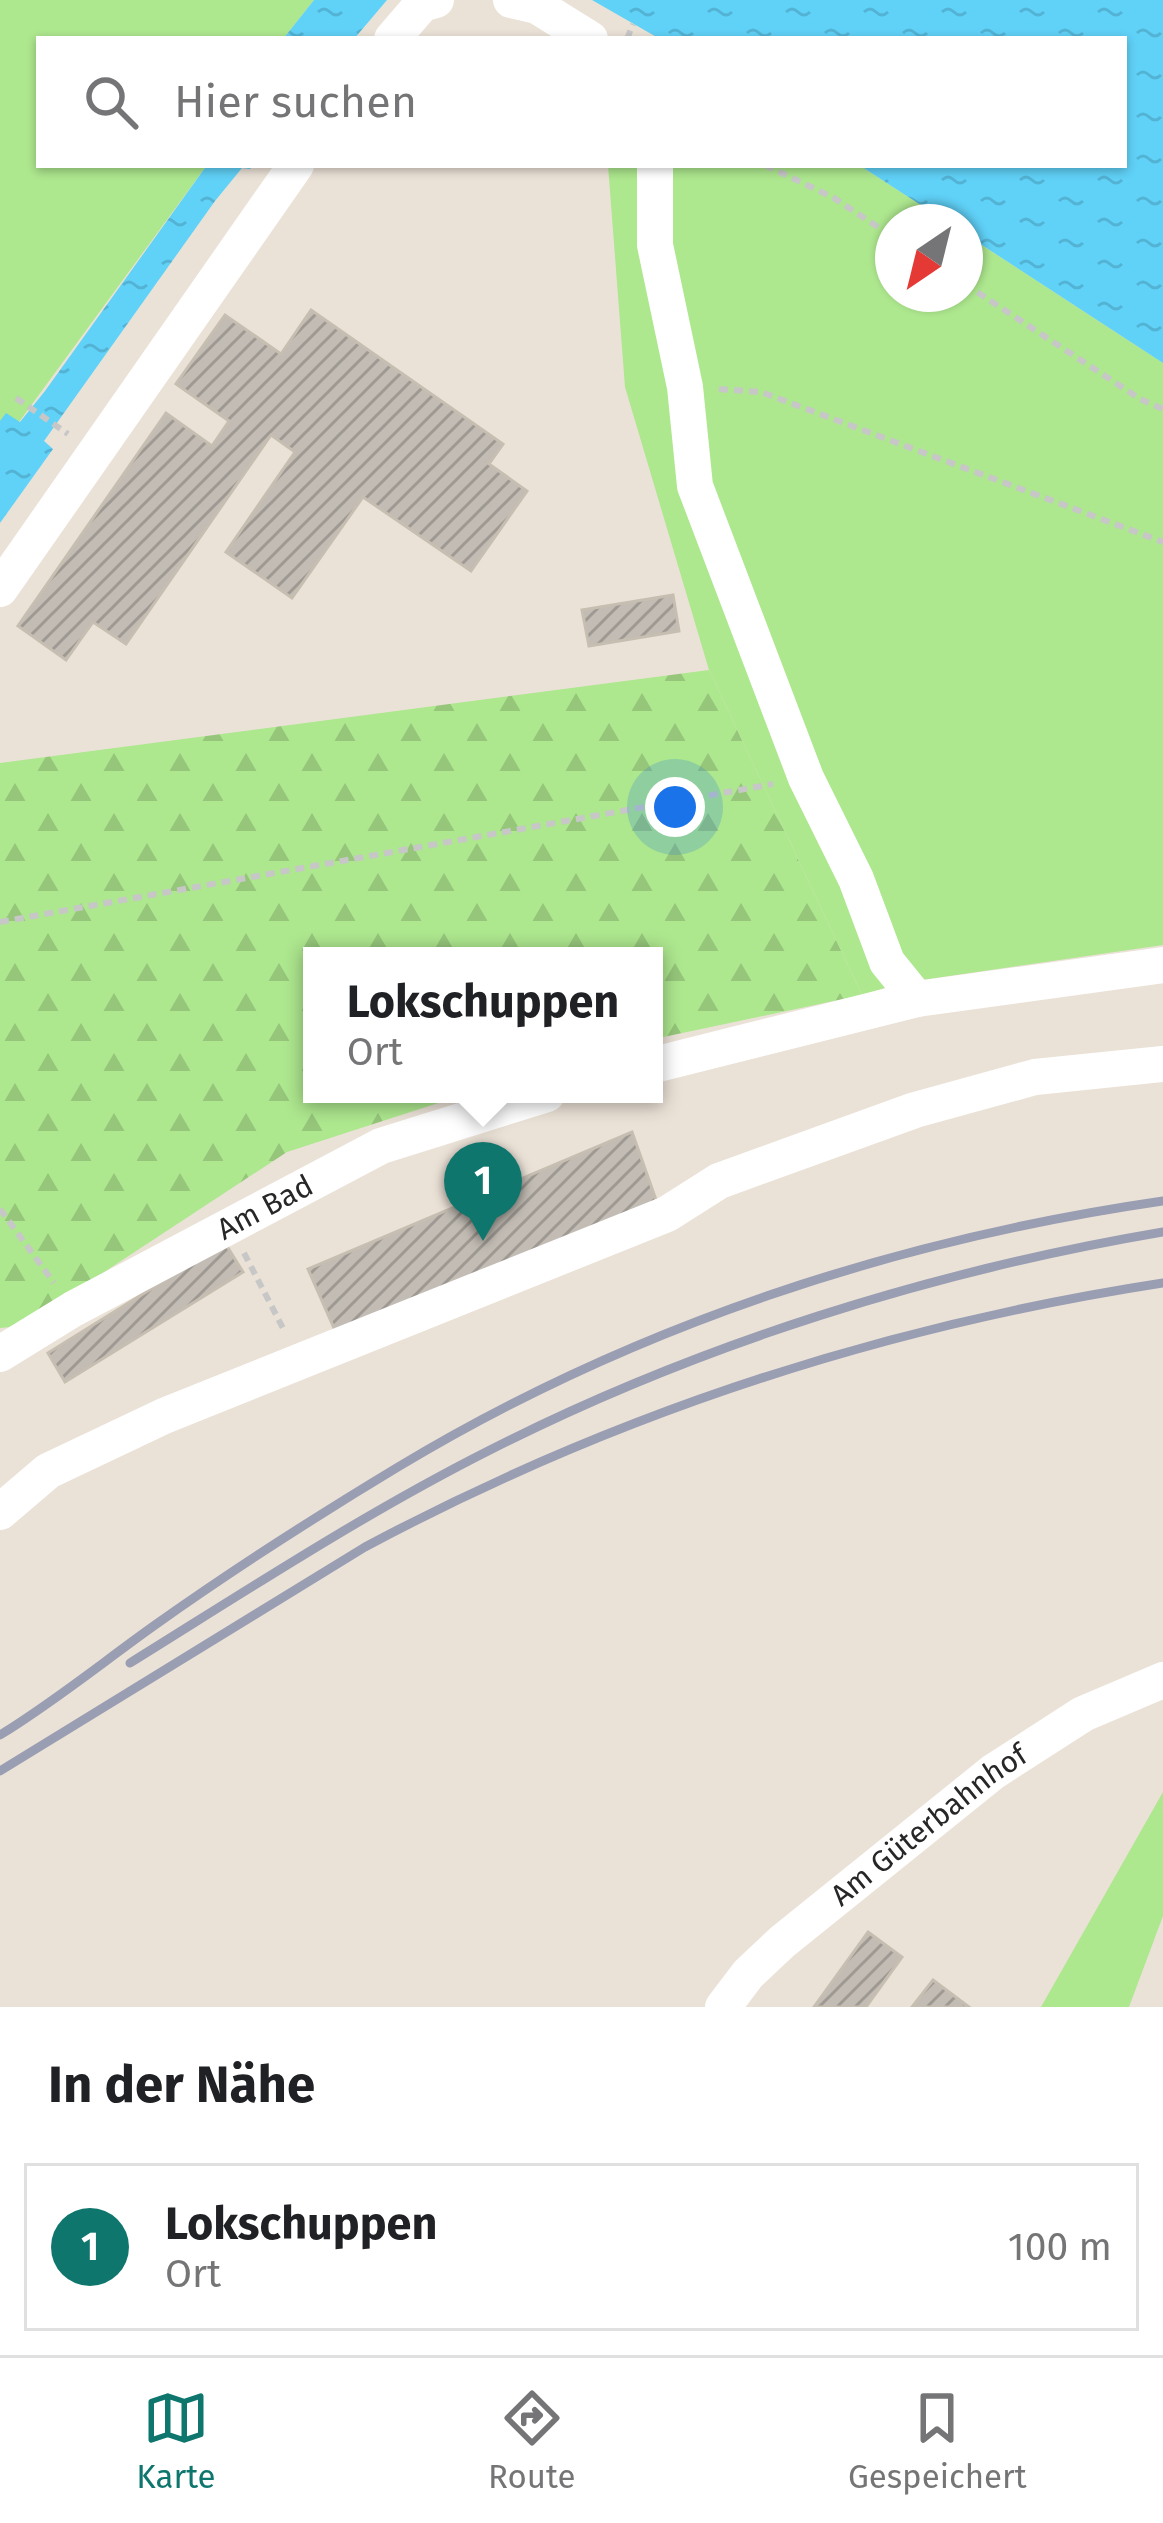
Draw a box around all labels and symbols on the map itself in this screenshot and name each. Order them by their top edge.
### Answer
north arrow [875,204,983,312]
your location [645,777,705,837]
pin: 1 [444,1142,522,1241]
street label: Am Bad [211,1167,319,1247]
street label: Am Güterbahnhof [824,1736,1035,1913]

